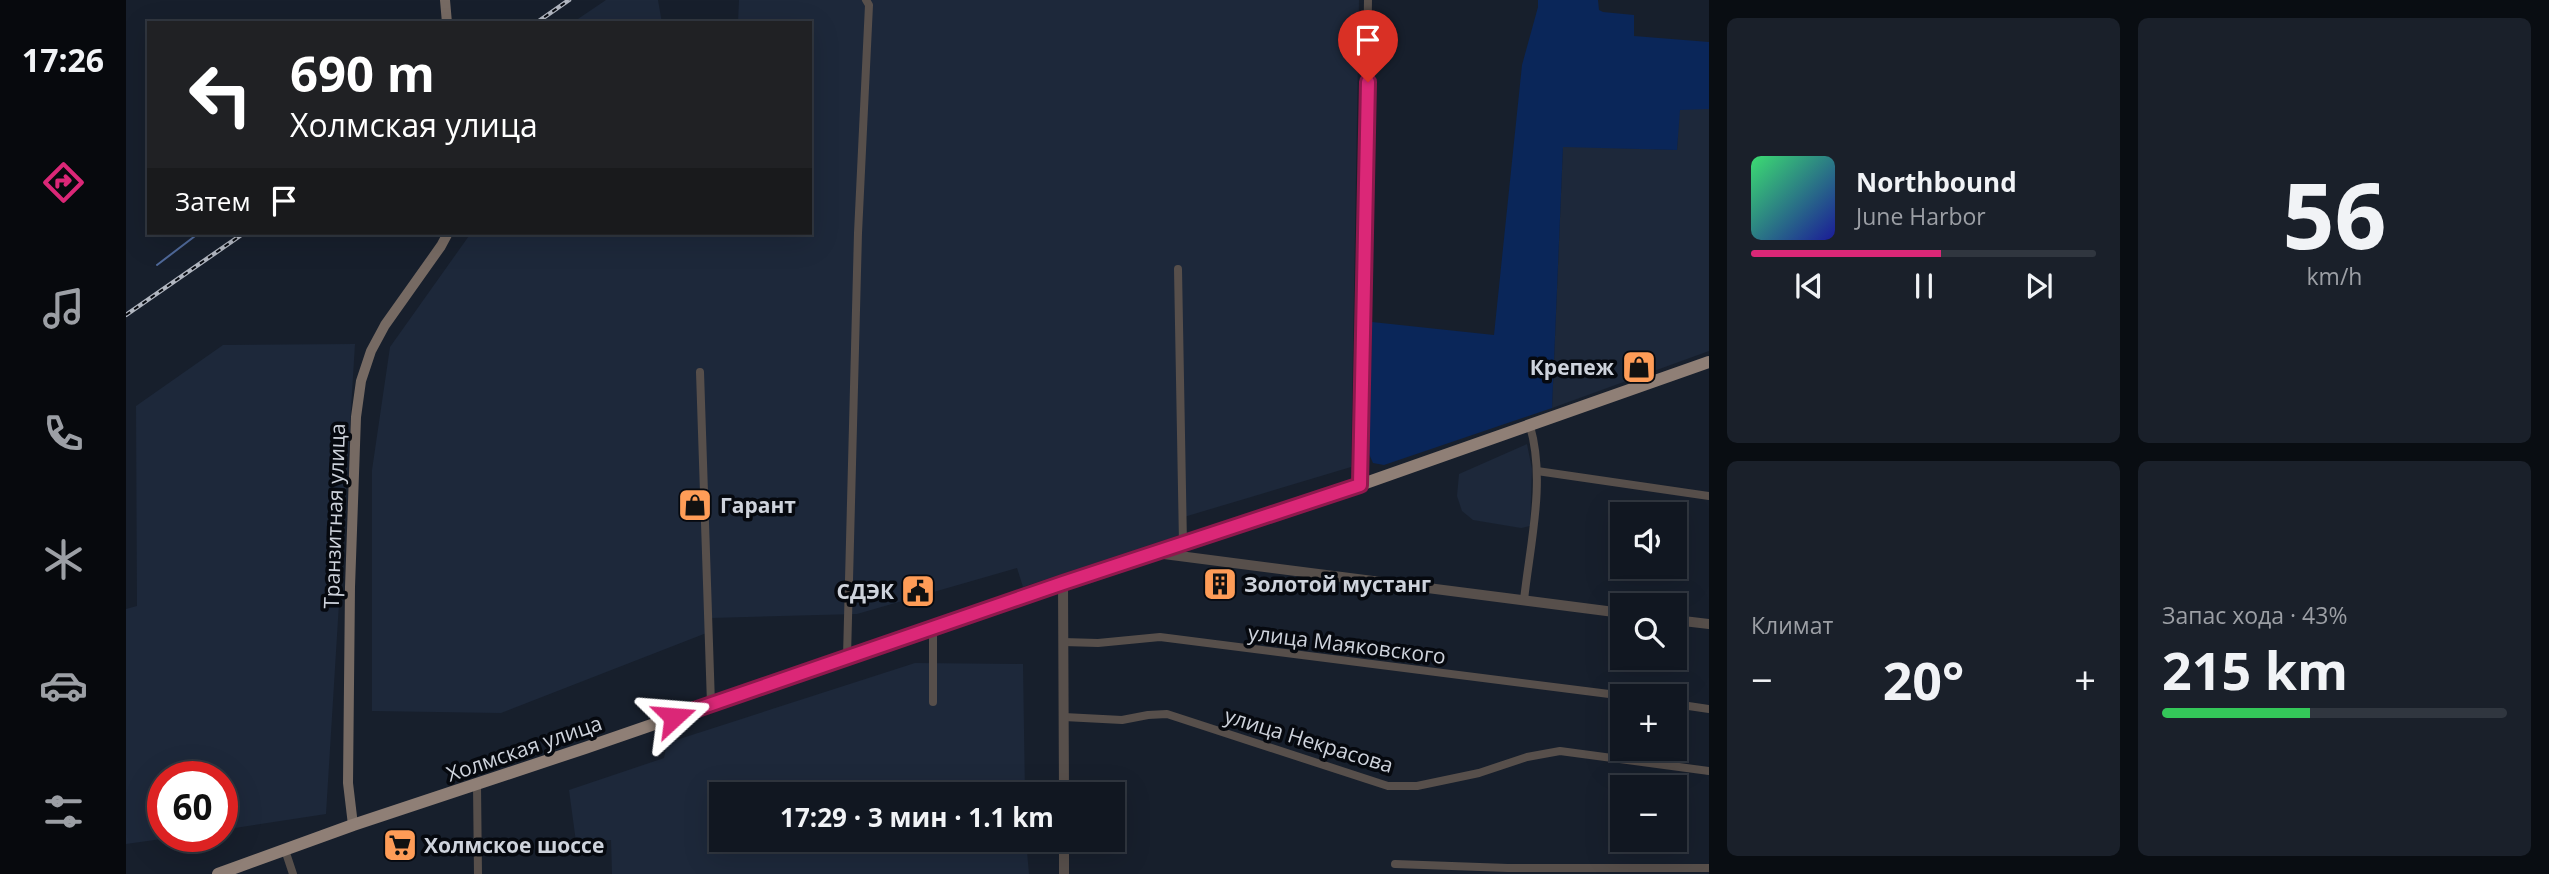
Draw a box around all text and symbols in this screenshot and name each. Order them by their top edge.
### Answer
pin [1338,10,1398,82]
icon: arrive [1349,21,1387,59]
text: 17:26 [22,38,104,81]
text: 690 m [290,40,435,106]
icon: left [175,49,266,140]
text: Холмская улица [290,103,538,146]
text: 56 [2282,152,2387,276]
icon: directions [39,158,88,207]
text: Northbound [1856,164,2017,200]
icon: arrive [265,182,303,220]
text: Затем [175,183,251,219]
text: June Harbor [1856,200,1986,232]
text: km/h [2307,260,2362,292]
icon: previous [1790,267,1828,305]
icon: pause [1905,267,1943,305]
icon: next [2020,267,2058,305]
icon: music [39,284,88,333]
shop icon: Крепеж [1620,348,1658,386]
place label: Крепеж [1530,353,1615,381]
icon: phone [39,409,88,458]
street label: Транзитная улица [317,423,351,609]
shop icon: Гарант [676,486,714,524]
place label: Гарант [720,491,796,519]
map controls [1610,502,1687,852]
button: sound [1610,502,1687,579]
icon: climate [39,535,88,584]
building icon: Золотой мустанг [1201,565,1239,603]
place label: Золотой мустанг [1244,570,1431,598]
public building icon: СДЭК [899,572,937,610]
place label: СДЭК [837,577,895,605]
button: search [1610,593,1687,670]
text: Запас хода · 43% [2162,599,2347,631]
text: Климат [1751,609,1833,641]
street label: улица Маяковского [1246,618,1448,670]
text: 215 km [2162,634,2348,705]
text: 20° [1883,644,1964,715]
text: − [1751,653,1773,705]
text: + [2074,653,2096,705]
icon: car [39,661,88,710]
position arrow [637,680,711,754]
button: + [1610,684,1687,761]
street label: улица Некрасова [1221,701,1397,779]
street label: Холмская улица [443,708,605,788]
speed limit sign: 60 [147,761,238,852]
button: − [1610,775,1687,852]
icon: filters [39,787,88,836]
text: 17:29 · 3 мин · 1.1 km [780,799,1054,835]
supermarket icon: Холмское шоссе [381,826,419,864]
place label: Холмское шоссе [424,831,604,859]

